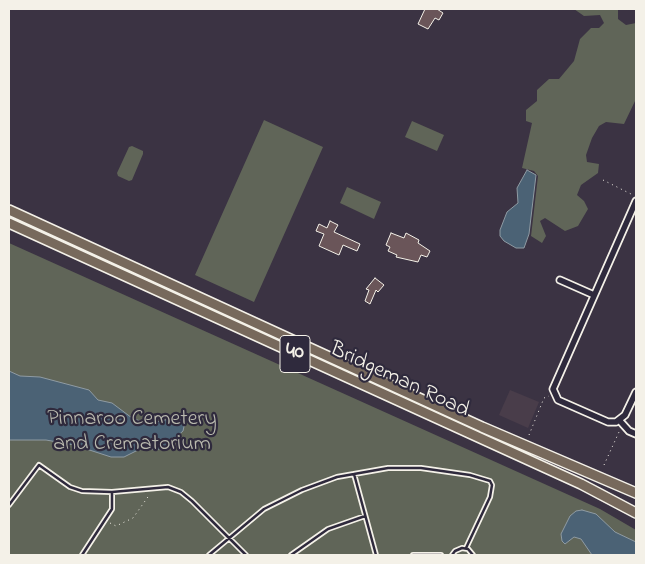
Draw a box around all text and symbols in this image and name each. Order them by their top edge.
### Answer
road number: 40 [280,336,310,372]
street label: Bridgeman Road [325,337,473,425]
park label: Pinnaroo Cemetery and Crematorium [47,407,217,458]

